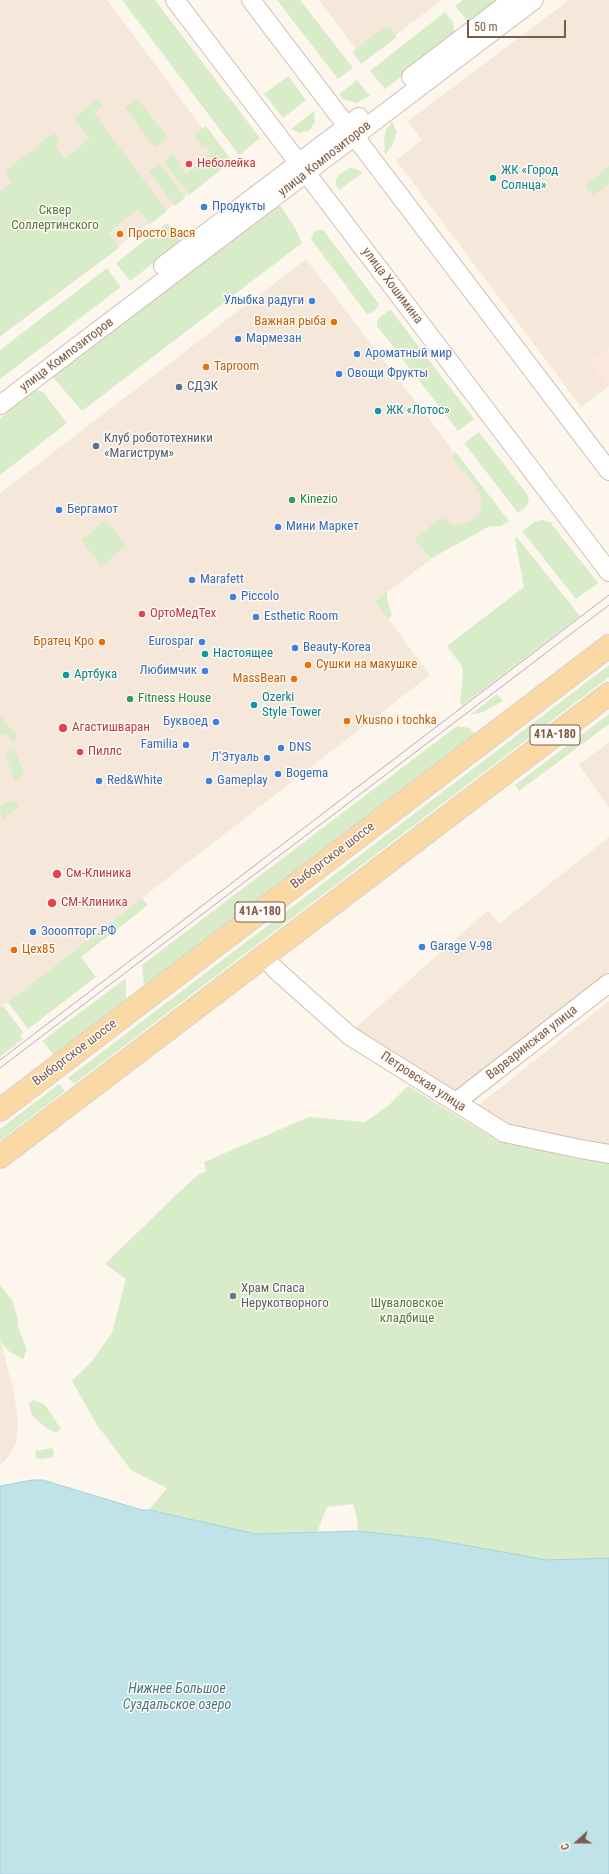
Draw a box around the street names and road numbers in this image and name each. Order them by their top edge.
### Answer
street label: улица Композиторов [276,118,374,200]
street label: улица Хошимина [358,245,426,327]
street label: улица Композиторов [17,315,117,395]
road number: 41А-180 [530,725,580,745]
street label: Выборгское шоссе [288,819,378,893]
road number: 41А-180 [235,902,285,922]
street label: Варваринская улица [483,1003,581,1083]
street label: Выборгское шоссе [30,1016,120,1090]
street label: Петровская улица [378,1049,468,1115]

